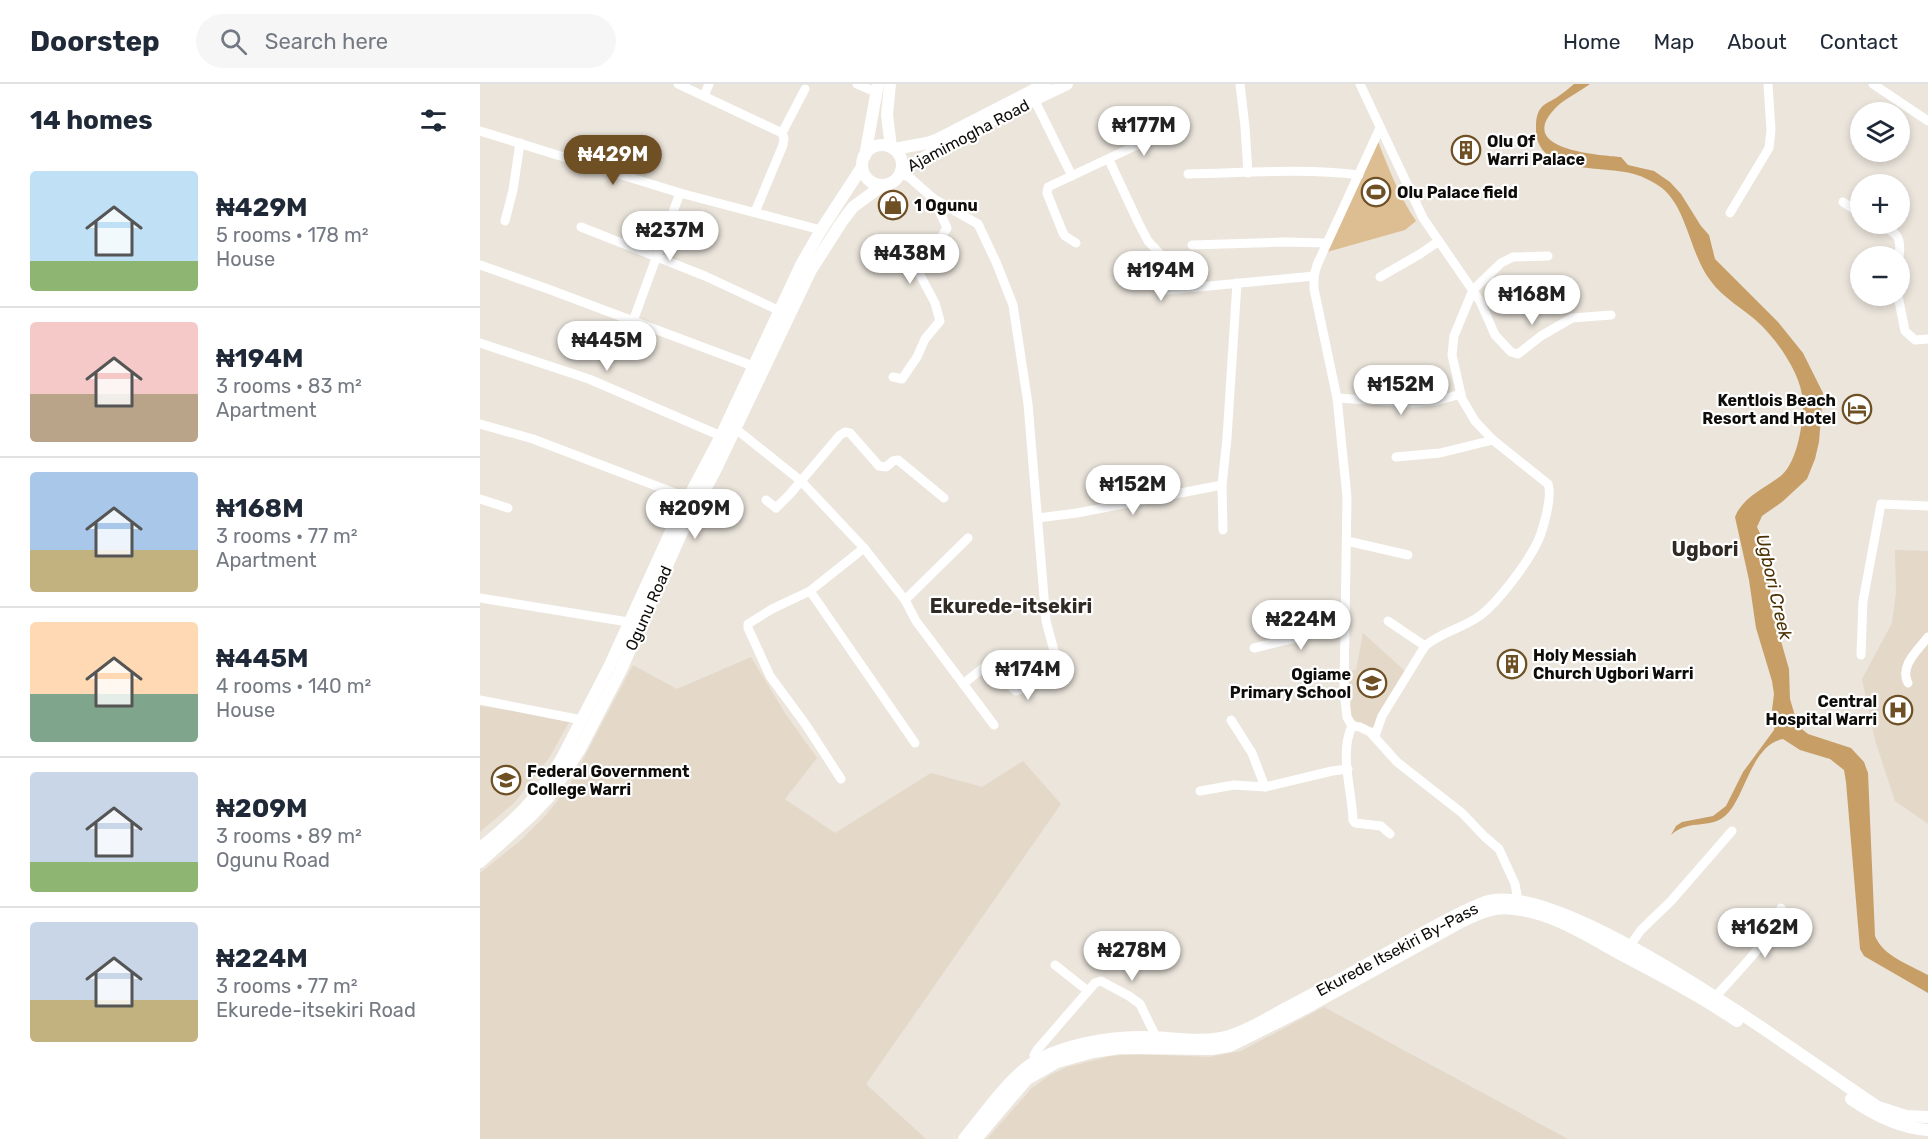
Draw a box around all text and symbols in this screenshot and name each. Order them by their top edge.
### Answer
search box [196,14,616,68]
text: Doorstep [30,25,160,58]
icon: search [217,25,250,58]
text: Search here [265,28,388,55]
text: Home [1563,29,1620,54]
text: Map [1653,29,1694,54]
text: About [1727,29,1787,54]
text: Contact [1820,29,1898,54]
street label: Ajamimogha Road [904,95,1033,176]
map controls [1850,102,1910,306]
button: layers [1850,102,1910,162]
icon: filters [417,104,450,137]
text: 14 homes [30,105,153,136]
pin: ₦177M [1102,106,1186,157]
text: ₦177M [1112,113,1176,137]
place label: Olu Of Warri Palace [1487,132,1585,169]
building icon: Olu Of Warri Palace [1450,134,1482,166]
pin: ₦429M [571,135,655,186]
text: ₦429M [578,142,648,166]
button: + [1850,174,1910,234]
sports icon: Olu Palace field [1360,176,1392,208]
place label: Olu Palace field [1397,183,1518,202]
shop icon: 1 Ogunu [877,189,909,221]
text: ₦429M [216,192,308,223]
icon: home [78,195,150,267]
place label: 1 Ogunu [914,196,978,215]
pin: ₦237M [628,211,712,262]
text: ₦237M [636,218,704,242]
text: 5 rooms · 178 m² [216,223,369,247]
pin: ₦438M [868,234,952,285]
text: ₦438M [874,241,946,265]
button: − [1850,246,1910,306]
text: House [216,247,275,271]
pin: ₦194M [1119,251,1203,302]
text: ₦194M [1127,258,1195,282]
pin: ₦168M [1490,275,1574,326]
text: ₦168M [1498,282,1566,306]
pin: ₦445M [565,321,649,372]
text: ₦445M [571,328,643,352]
text: ₦194M [216,343,303,374]
icon: home [78,346,150,418]
pin: ₦152M [1359,365,1443,416]
text: ₦152M [1368,372,1434,396]
text: 3 rooms · 83 m² [216,374,362,398]
place label: Kentlois Beach Resort and Hotel [1702,391,1836,428]
hotel icon: Kentlois Beach Resort and Hotel [1841,393,1873,425]
text: Apartment [216,398,317,422]
pin: ₦152M [1091,465,1175,516]
text: ₦152M [1100,472,1166,496]
pin: ₦209M [653,489,737,540]
text: ₦168M [216,493,304,524]
icon: home [78,496,150,568]
text: ₦209M [660,496,730,520]
text: 3 rooms · 77 m² [216,524,358,548]
water label: Ugbori Creek [1751,532,1797,643]
district label: Ugbori [1672,537,1738,561]
text: Apartment [216,548,317,572]
street label: Ogunu Road [621,563,676,654]
district label: Ekurede-itsekiri [930,594,1092,618]
pin: ₦224M [1259,600,1343,651]
text: ₦224M [1266,607,1336,631]
text: ₦445M [216,643,309,674]
icon: home [78,646,150,718]
place label: Holy Messiah Church Ugbori Warri [1533,646,1694,683]
building icon: Holy Messiah Church Ugbori Warri [1496,648,1528,680]
pin: ₦174M [986,650,1070,701]
text: ₦174M [995,657,1061,681]
place label: Ogiame Primary School [1230,665,1351,702]
school or university icon: Ogiame Primary School [1356,667,1388,699]
text: 4 rooms · 140 m² [216,674,371,698]
place label: Central Hospital Warri [1765,692,1877,729]
hospital icon: Central Hospital Warri [1882,694,1914,726]
text: House [216,698,275,722]
place label: Federal Government College Warri [527,762,690,799]
school or university icon: Federal Government College Warri [490,764,522,796]
text: ₦209M [216,793,308,824]
icon: home [78,796,150,868]
text: 3 rooms · 89 m² [216,824,362,848]
text: Ogunu Road [216,848,330,872]
street label: Ekurede Itsekiri By-Pass [1313,899,1481,1000]
pin: ₦162M [1723,908,1807,959]
text: ₦162M [1732,915,1798,939]
pin: ₦278M [1090,931,1174,982]
text: ₦278M [1097,938,1167,962]
text: ₦224M [216,943,308,974]
icon: home [78,946,150,1018]
text: 3 rooms · 77 m² [216,974,358,998]
text: Ekurede-itsekiri Road [216,998,416,1022]

